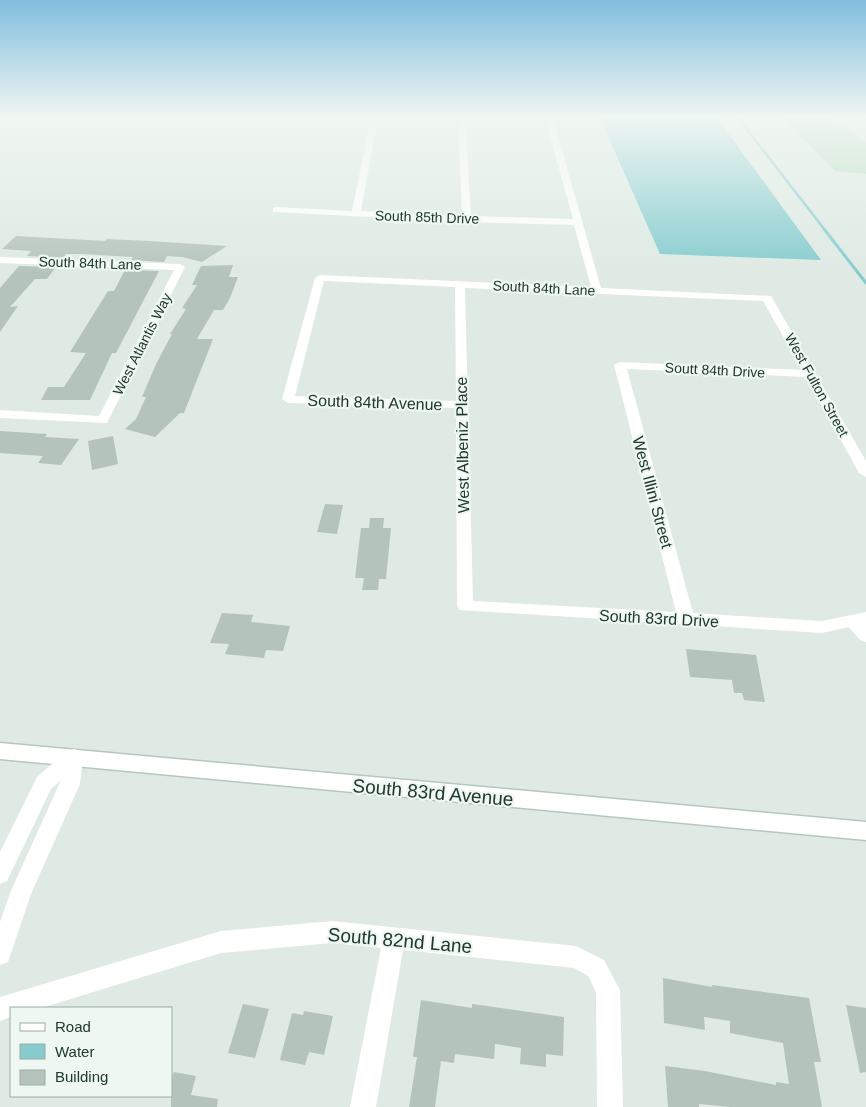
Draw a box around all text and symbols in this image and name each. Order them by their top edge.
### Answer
street label: South 85th Drive [375,207,480,227]
street label: South 84th Lane [38,253,142,273]
street label: South 84th Lane [492,277,596,299]
street label: West Atlantis Way [109,290,175,398]
street label: West Fulton Street [782,331,852,440]
street label: Soutt 84th Drive [664,359,766,381]
street label: West Albeniz Place [453,376,472,513]
street label: South 84th Avenue [307,392,443,413]
street label: West Illini Street [629,434,676,551]
street label: South 83rd Drive [599,607,719,630]
street label: South 83rd Avenue [352,775,514,810]
street label: South 82nd Lane [327,924,473,957]
legend [10,1007,172,1097]
text: Road [55,1018,91,1035]
text: Water [55,1043,94,1060]
text: Building [55,1068,108,1085]

